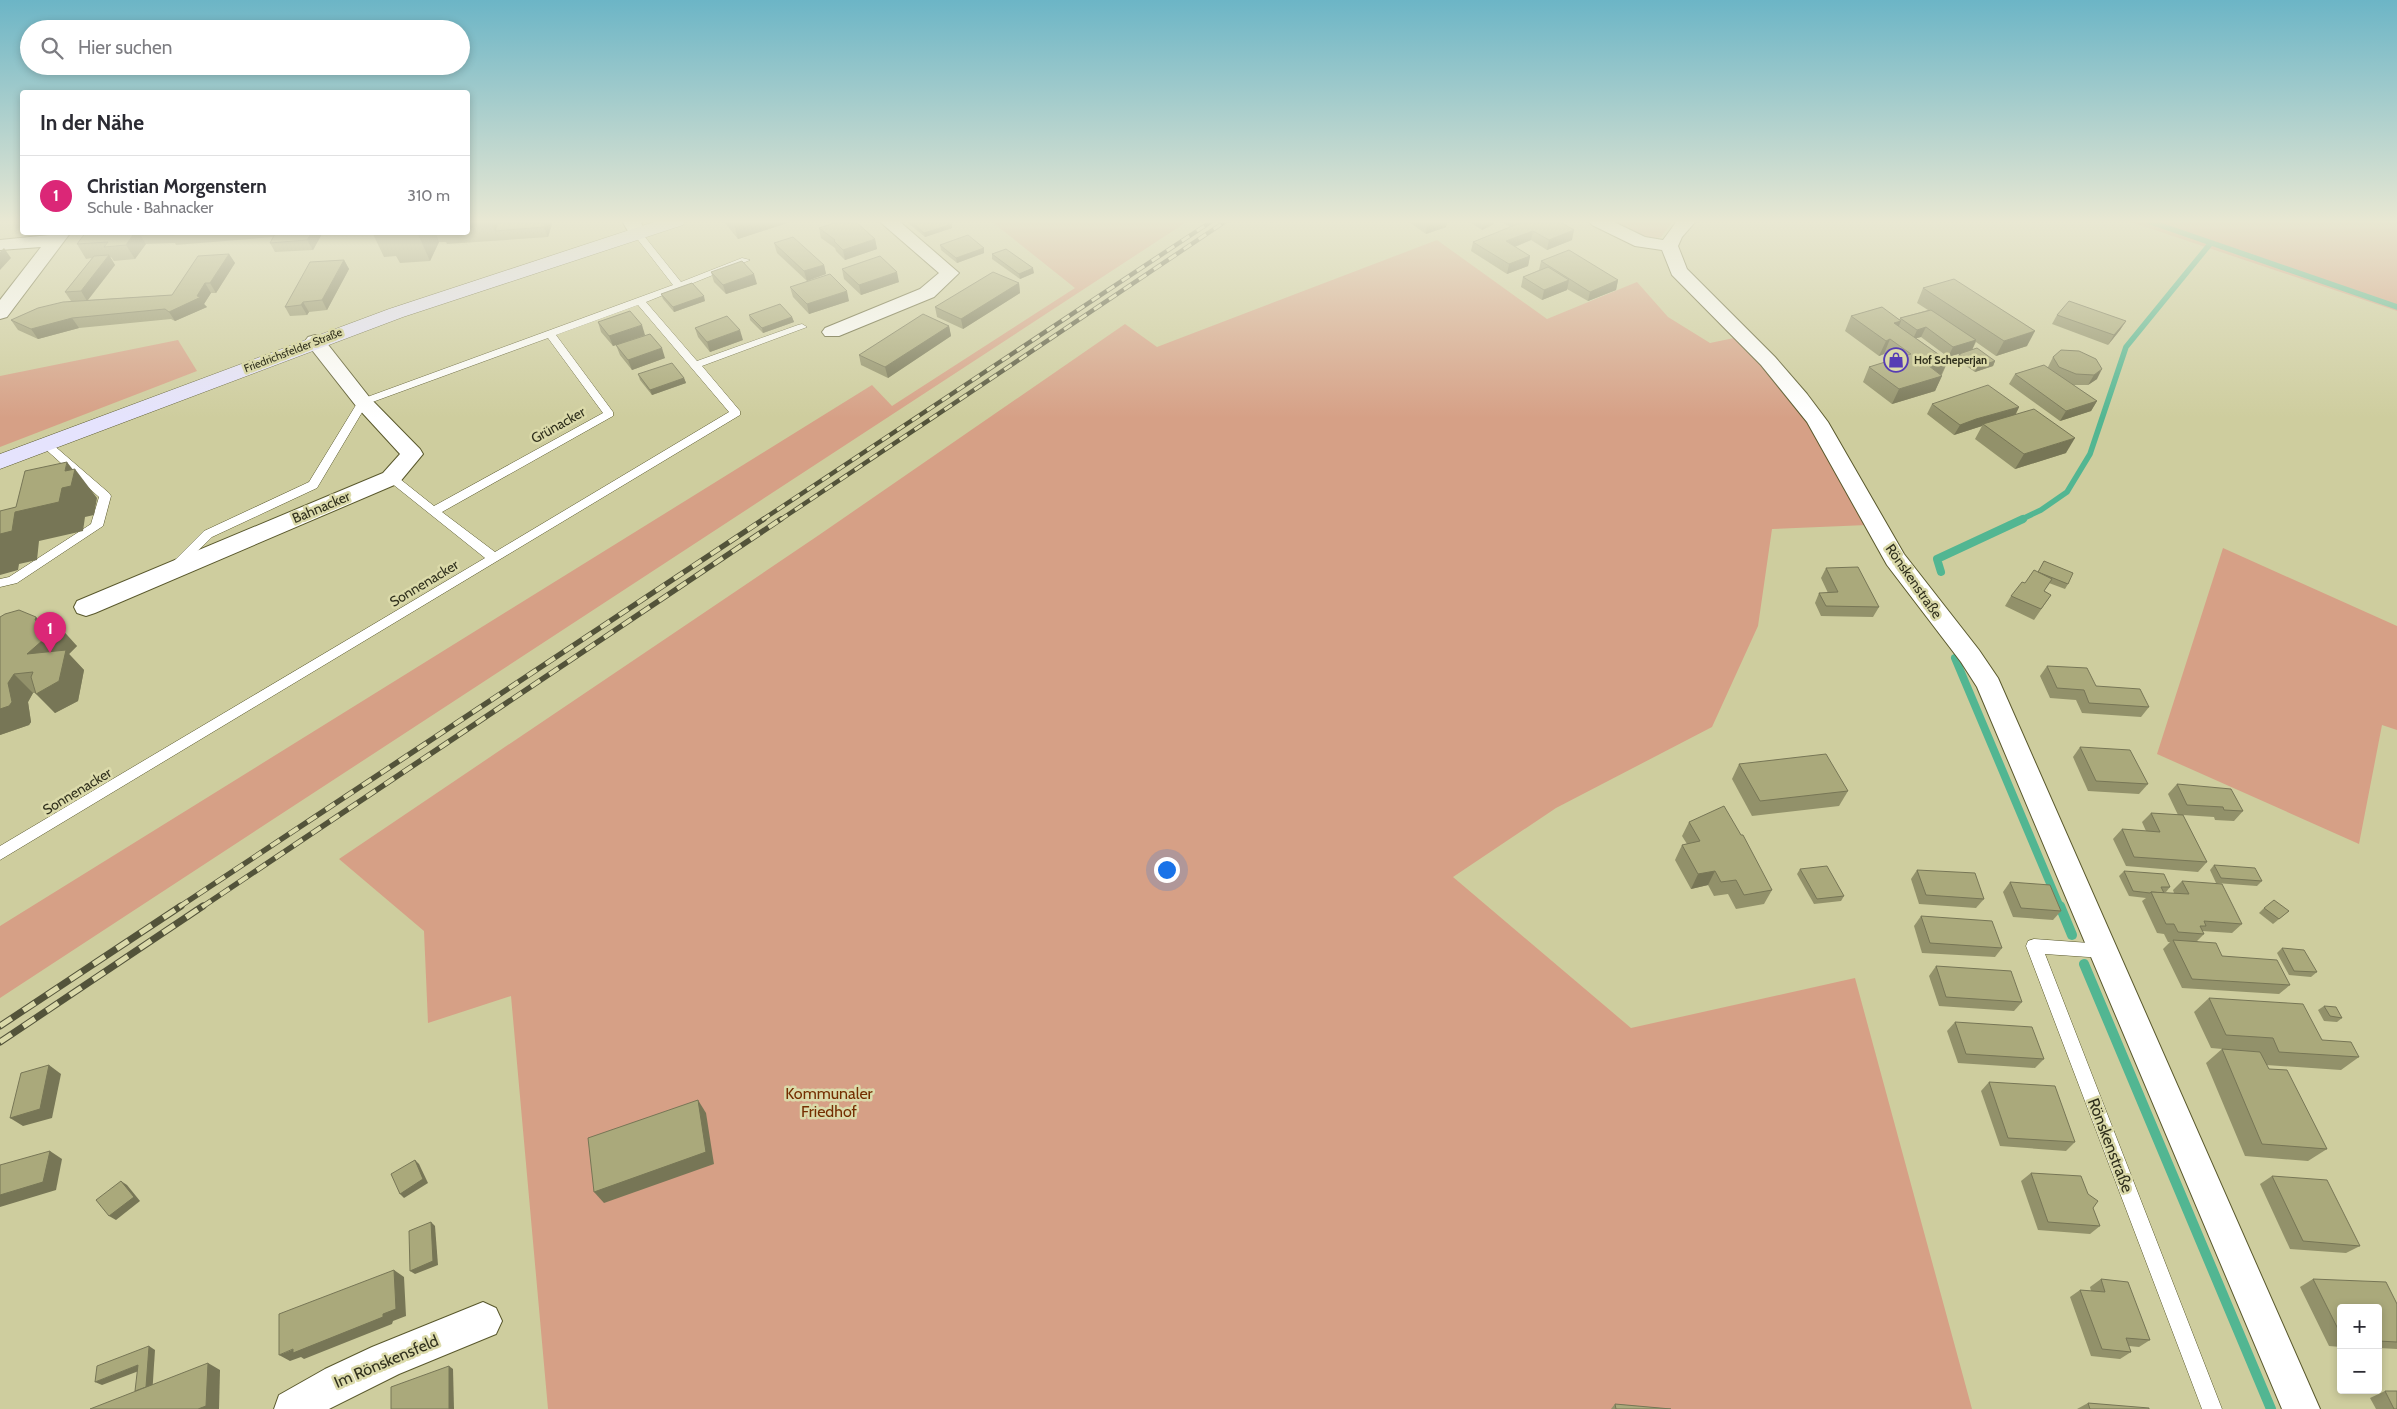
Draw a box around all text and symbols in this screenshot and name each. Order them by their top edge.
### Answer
search box [20,20,470,75]
icon: search [38,34,66,62]
text: Hier suchen [78,36,172,59]
text: In der Nähe [40,110,144,135]
text: Christian Morgenstern [87,175,267,198]
text: 1 [53,186,59,205]
text: 310 m [407,186,450,205]
text: Schule · Bahnacker [87,198,213,217]
street label: Friedrichsfelder Straße [242,325,344,375]
shop icon: Hof Scheperjan [1883,347,1909,373]
place label: Hof Scheperjan [1914,353,1987,367]
street label: Grünacker [528,402,589,447]
street label: Bahnacker [289,487,353,527]
street label: Rönskenstraße [1882,540,1946,622]
street label: Sonnenacker [386,555,462,611]
pin: 1 [34,612,66,653]
street label: Sonnenacker [39,763,115,819]
your location [1154,857,1180,883]
park label: Kommunaler Friedhof [785,1084,874,1121]
street label: Rönskenstraße [2084,1095,2137,1195]
map controls [2337,1304,2382,1394]
button: + [2337,1304,2382,1349]
street label: Im Rönskensfeld [331,1331,441,1392]
button: − [2337,1349,2382,1394]

